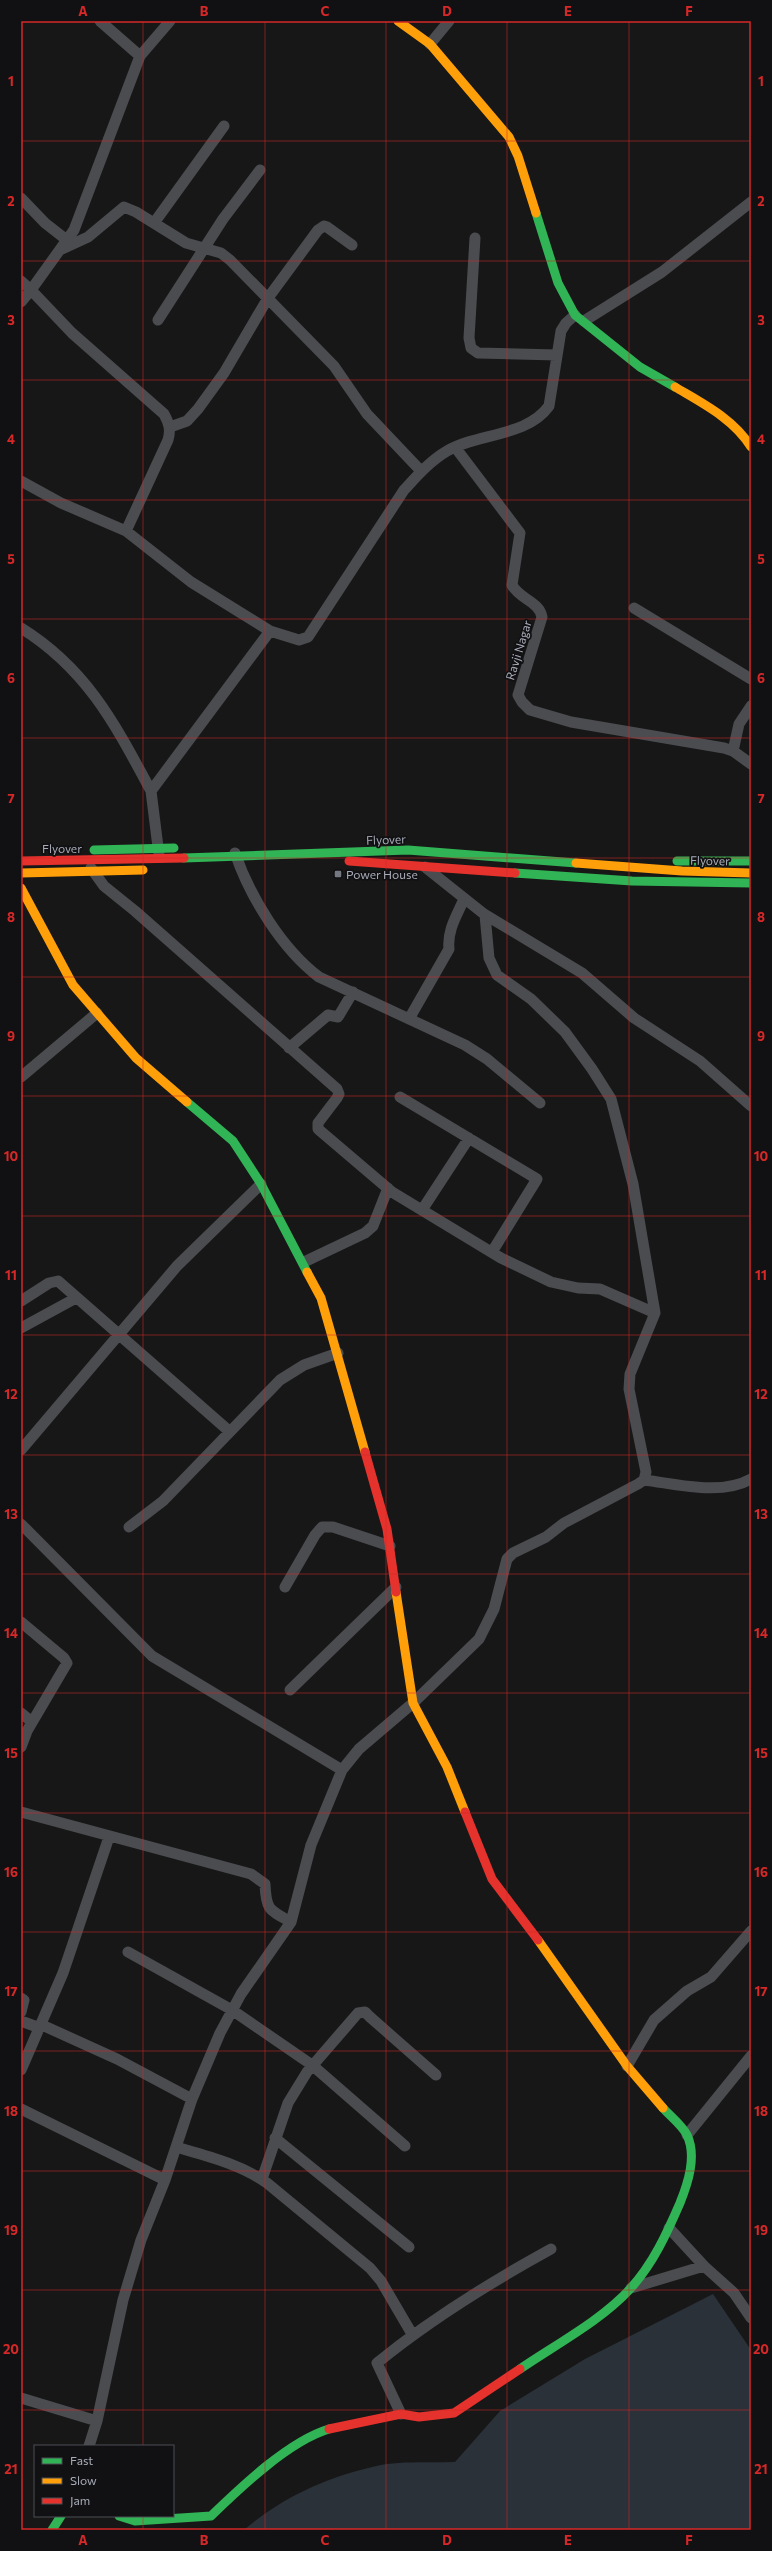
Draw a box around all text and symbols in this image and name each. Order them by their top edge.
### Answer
text: A [78,3,88,19]
text: B [200,3,209,19]
text: C [321,3,330,19]
text: D [442,3,452,19]
text: E [564,3,572,19]
text: F [685,3,693,19]
text: 1 [8,73,14,89]
text: 1 [758,73,764,89]
text: 2 [7,193,15,209]
text: 2 [757,193,765,209]
text: 3 [7,312,15,328]
text: 3 [757,312,765,328]
text: 4 [7,431,15,447]
text: 4 [757,431,765,447]
text: 5 [7,551,15,567]
text: 5 [757,551,765,567]
street label: Ravji Nagar [502,618,534,681]
text: 6 [7,670,15,686]
text: 6 [757,670,765,686]
text: 7 [7,790,15,806]
text: 7 [757,790,765,806]
street label: Flyover [366,831,406,847]
street label: Flyover [42,841,82,855]
street label: Flyover [690,853,730,867]
place label: Power House [346,867,418,881]
marker: Power House [333,869,343,879]
text: 8 [7,909,15,925]
text: 8 [757,909,765,925]
text: 9 [7,1028,15,1044]
text: 9 [757,1028,765,1044]
text: 10 [4,1148,19,1164]
text: 10 [754,1148,769,1164]
text: 11 [5,1267,17,1283]
text: 11 [755,1267,767,1283]
text: 12 [4,1386,18,1402]
text: 12 [754,1386,768,1402]
text: 13 [4,1506,18,1522]
text: 13 [754,1506,768,1522]
text: 14 [4,1625,18,1641]
text: 14 [754,1625,768,1641]
text: 15 [4,1745,18,1761]
text: 15 [754,1745,768,1761]
text: 16 [4,1864,18,1880]
text: 16 [754,1864,768,1880]
text: 17 [4,1983,18,1999]
text: 17 [754,1983,768,1999]
text: 18 [4,2103,18,2119]
text: 18 [754,2103,768,2119]
text: 19 [4,2222,18,2238]
text: 19 [754,2222,768,2238]
text: 20 [3,2341,19,2357]
text: 20 [753,2341,769,2357]
legend [34,2445,174,2517]
text: Fast [70,2453,93,2467]
text: 21 [4,2461,18,2477]
text: 21 [754,2461,768,2477]
text: Slow [70,2473,97,2487]
text: Jam [70,2493,90,2508]
text: A [78,2532,88,2548]
text: B [200,2532,209,2548]
text: C [321,2532,330,2548]
text: D [442,2532,452,2548]
text: E [564,2532,572,2548]
text: F [685,2532,693,2548]

